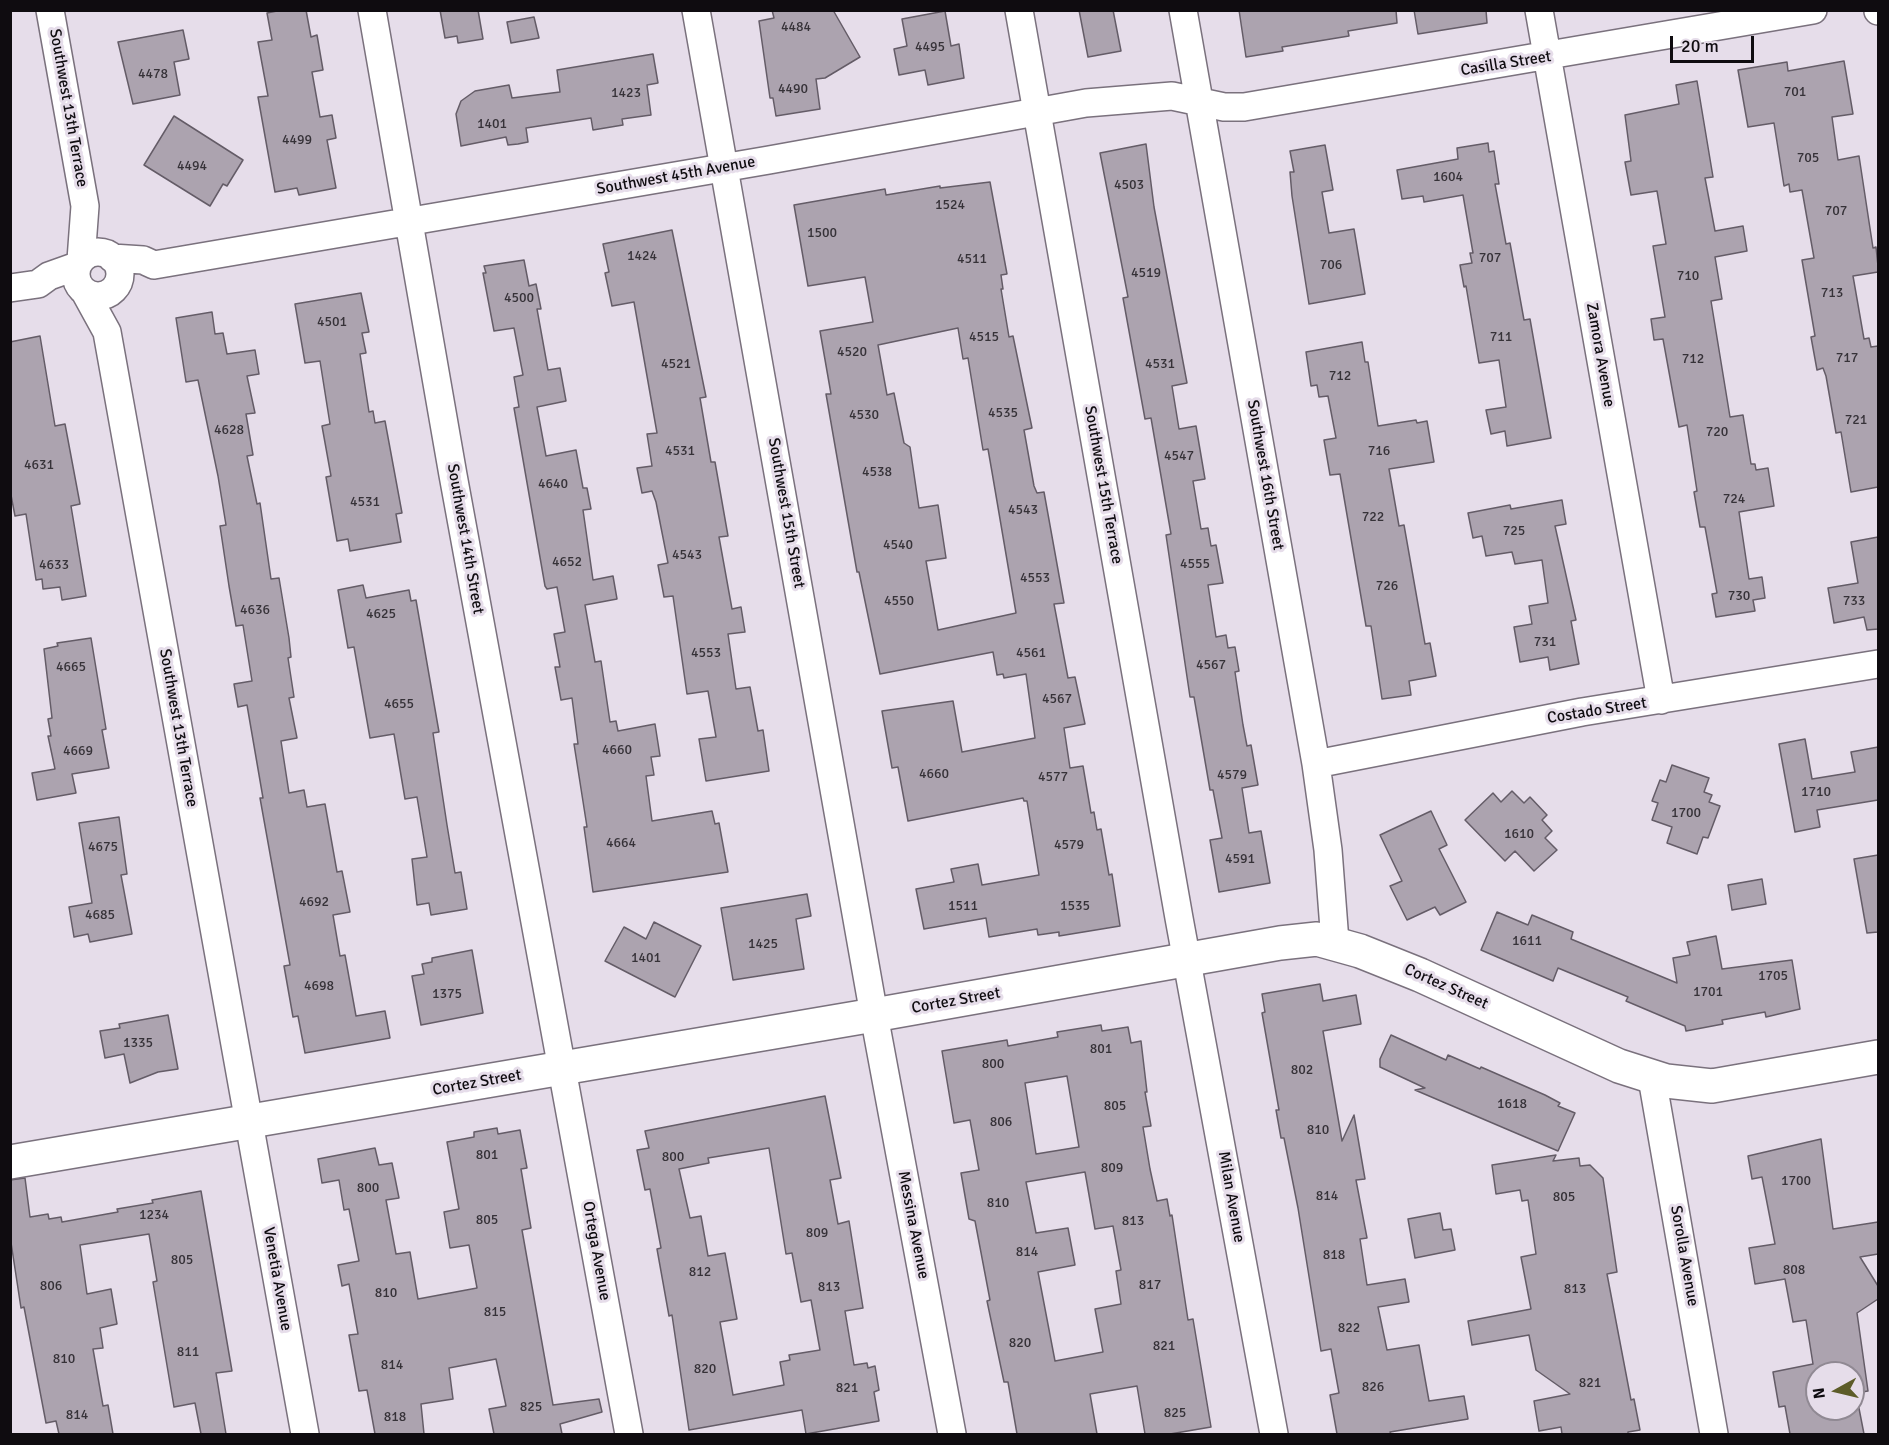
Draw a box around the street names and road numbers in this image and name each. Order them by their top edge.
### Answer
street label: Southwest 13th Terrace [45,27,91,189]
street label: Casilla Street [1459,47,1553,81]
street label: Southwest 45th Avenue [595,153,757,199]
street label: Zamora Avenue [1581,301,1619,409]
street label: Southwest 16th Street [1242,398,1288,552]
street label: Southwest 15th Terrace [1080,404,1126,566]
street label: Southwest 15th Street [763,436,809,590]
street label: Southwest 14th Street [442,462,488,616]
street label: Southwest 13th Terrace [155,647,201,809]
street label: Costado Street [1546,694,1648,728]
street label: Cortez Street [1401,960,1491,1014]
street label: Cortez Street [910,984,1002,1018]
street label: Cortez Street [431,1066,523,1100]
street label: Milan Avenue [1214,1150,1248,1244]
street label: Messina Avenue [893,1169,933,1281]
street label: Ortega Avenue [578,1200,614,1302]
street label: Sorolla Avenue [1666,1204,1702,1308]
street label: Venetia Avenue [258,1226,296,1332]

